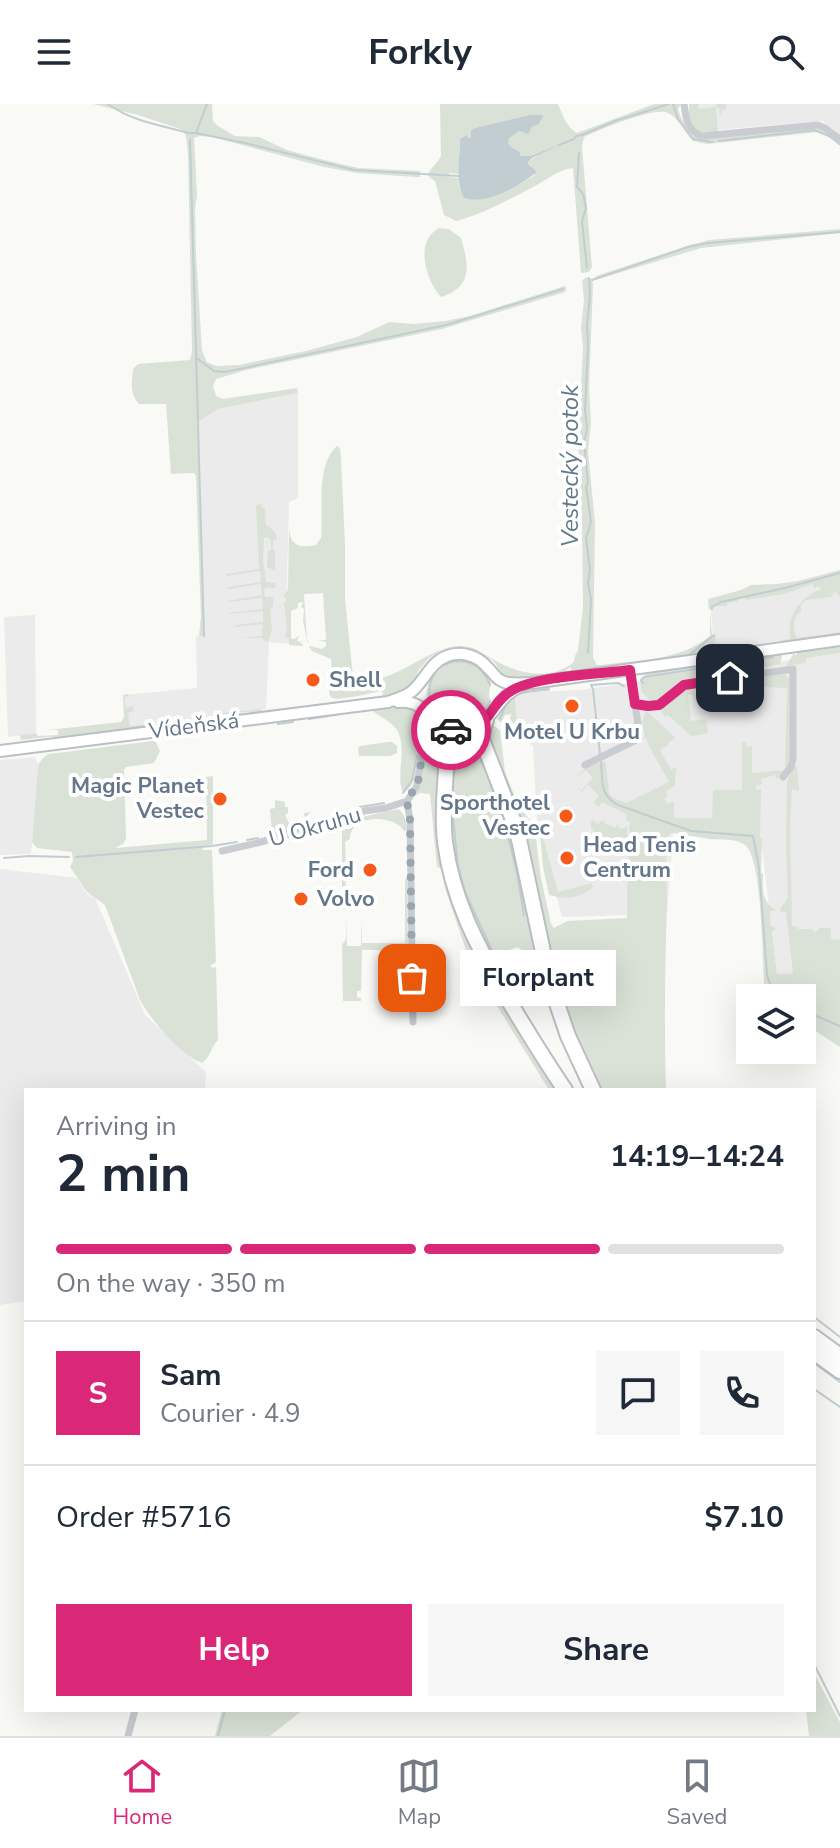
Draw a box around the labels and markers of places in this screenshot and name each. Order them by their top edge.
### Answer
pin [696,644,764,712]
place label: Shell [329,665,382,695]
marker: Shell [304,671,322,689]
marker: Motel U Krbu [563,697,581,715]
place label: Motel U Krbu [504,717,640,747]
place label: Magic Planet Vestec [71,771,205,826]
place label: Sporthotel Vestec [440,788,551,843]
marker: Magic Planet Vestec [211,790,229,808]
marker: Sporthotel Vestec [557,807,575,825]
place label: Head Tenis Centrum [583,830,696,885]
marker: Head Tenis Centrum [558,849,576,867]
place label: Ford [308,855,354,885]
marker: Ford [361,861,379,879]
place label: Volvo [316,884,375,914]
marker: Volvo [292,890,310,908]
pin [378,944,446,1012]
callout: Florplant [460,950,616,1006]

